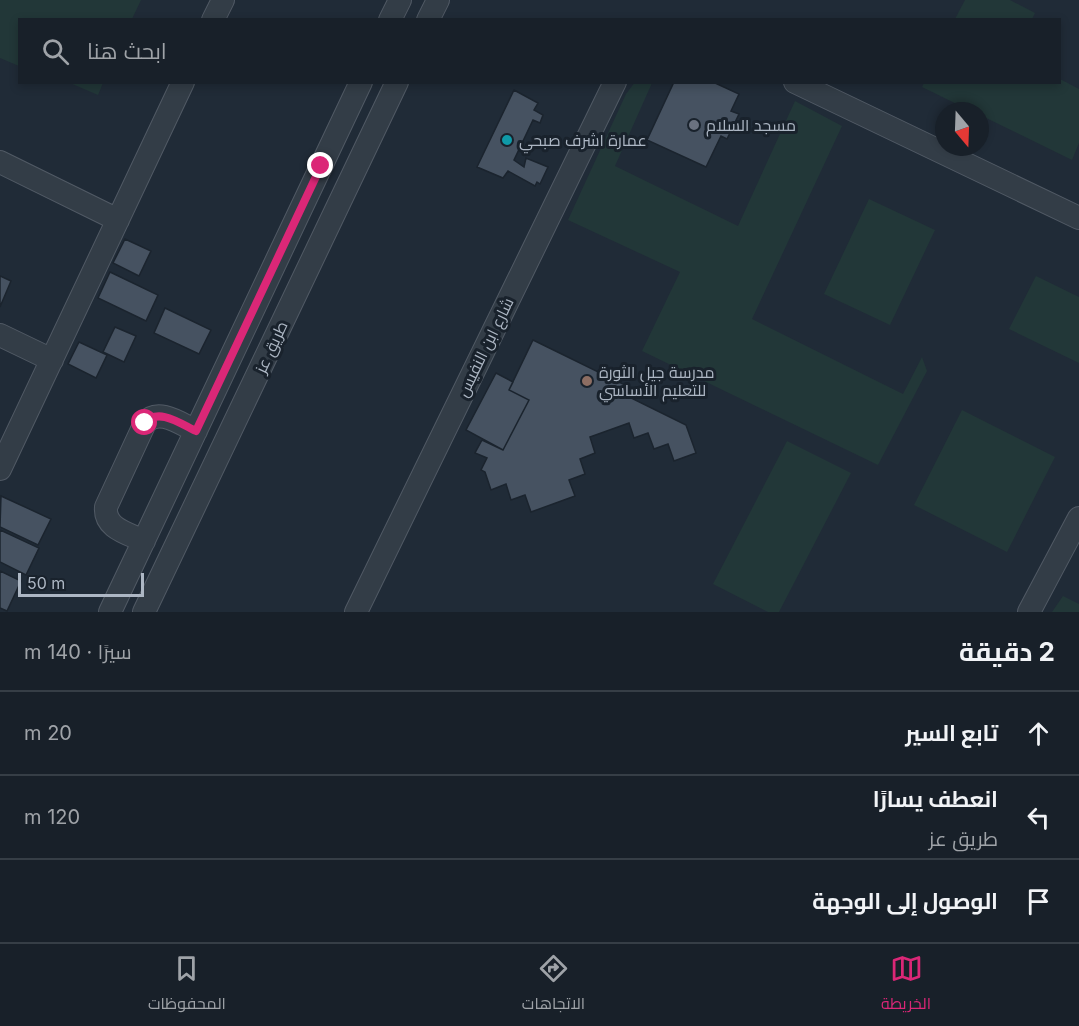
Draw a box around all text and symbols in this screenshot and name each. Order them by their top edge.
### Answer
search box [18,18,1061,84]
icon: search [39,35,72,68]
text: ابحث هنا [87,38,167,64]
north arrow [935,102,989,156]
place label: مسجد السلام [706,115,796,137]
marker: مسجد السلام [687,118,701,132]
place label: عمارة اشرف صبحي [519,130,647,154]
marker: عمارة اشرف صبحي [500,133,514,147]
route end [307,152,333,178]
street label: شارع ابن النفيس [452,294,519,401]
street label: طريق عز [250,318,293,378]
place label: مدرسة جيل الثورة للتعليم الأساسي [599,362,715,403]
marker: مدرسة جيل الثورة للتعليم الأساسي [580,374,594,388]
route start [131,409,157,435]
scale bar [18,570,144,598]
text: 50 m [27,573,65,593]
text: 2 دقيقة [959,636,1055,667]
text: سيرًا · 140 m [24,640,132,664]
icon: ahead [1022,717,1055,750]
text: تابع السير [905,720,998,746]
text: 20 m [24,721,72,745]
text: انعطف يسارًا [873,786,998,812]
icon: left [1022,801,1055,834]
text: 120 m [24,805,80,829]
text: طريق عز [929,827,998,851]
icon: arrive [1022,885,1055,918]
text: الوصول إلى الوجهة [812,888,998,914]
tab: المحفوظات [148,952,226,1018]
tab: الاتجاهات [522,952,585,1018]
tab: الخريطة [881,952,931,1018]

